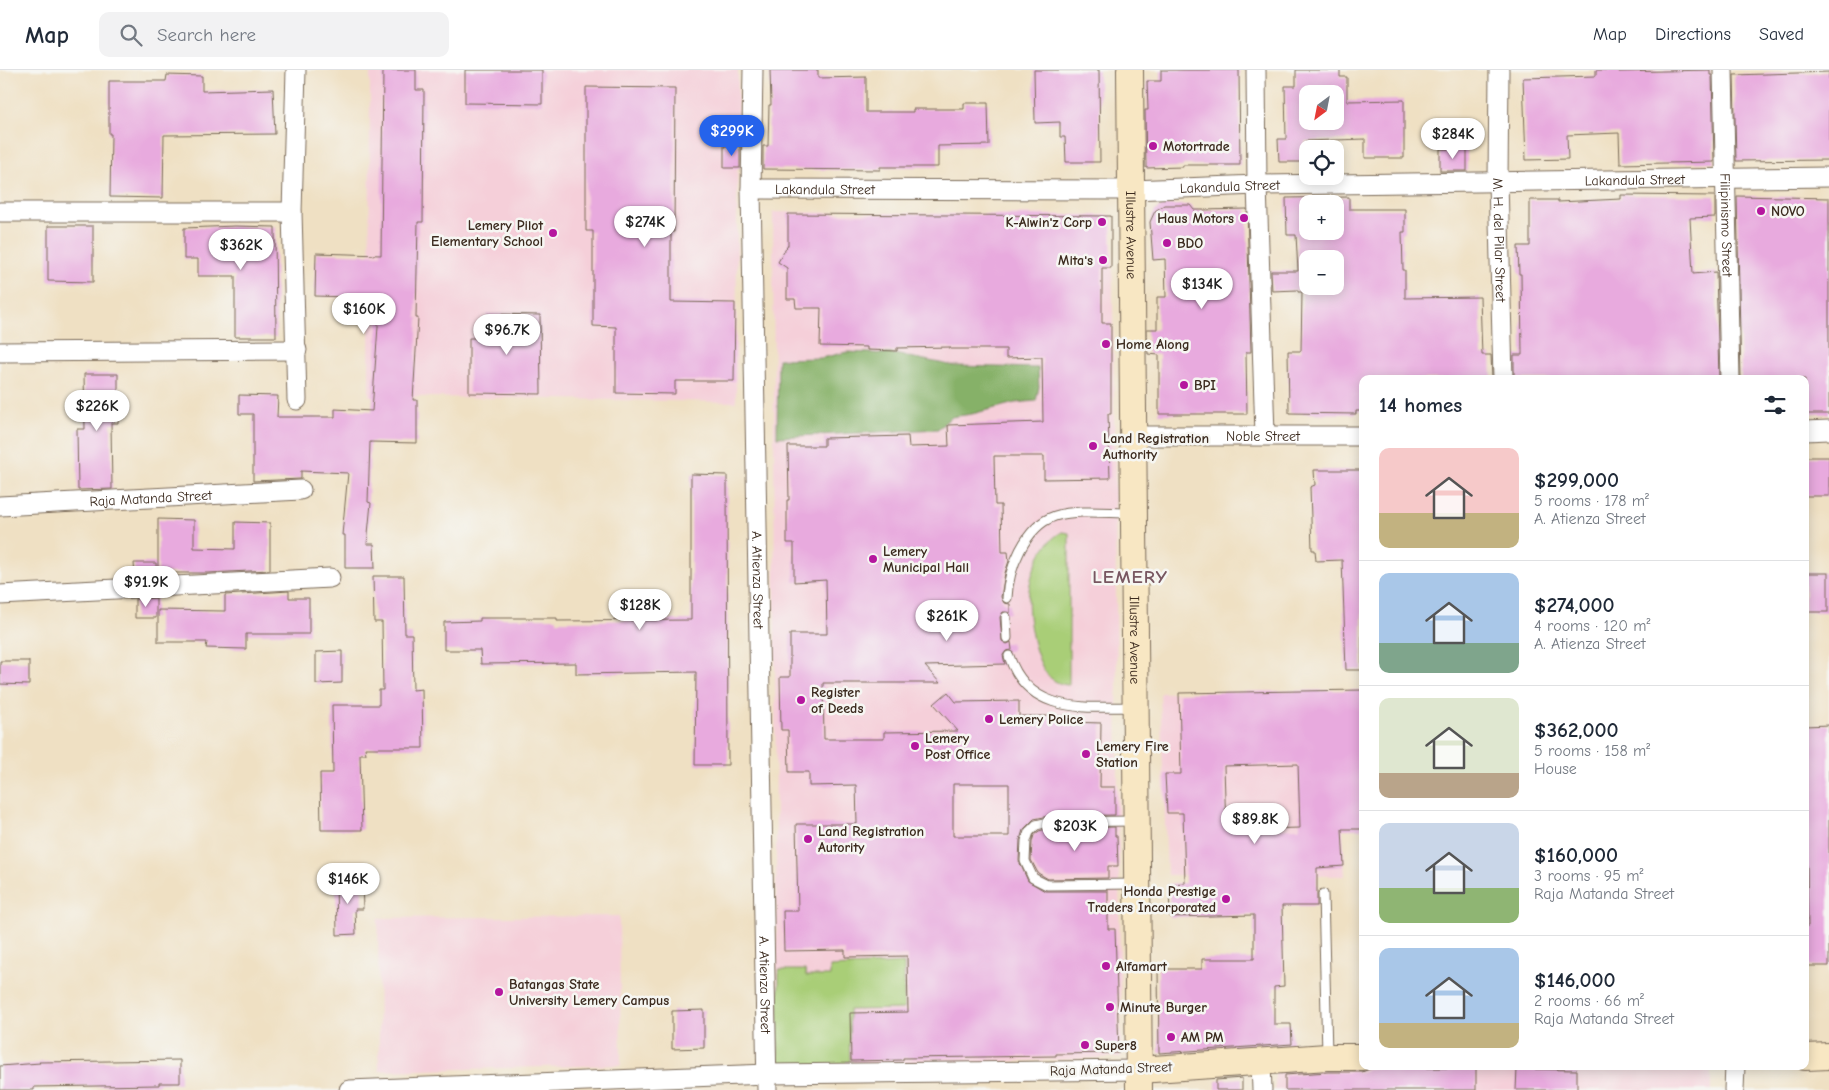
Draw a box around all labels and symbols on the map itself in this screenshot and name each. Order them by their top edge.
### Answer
north arrow [1299,85,1344,130]
pin: $299K [697,114,767,157]
pin: $284K [1418,118,1488,160]
place label: Motortrade [1163,138,1230,155]
marker: Motortrade [1147,140,1159,152]
street label: Lakandula Street [1585,171,1686,189]
street label: Filipinismo Street [1717,173,1736,278]
street label: Lakandula Street [1180,176,1281,197]
street label: M. H. del Pilar Street [1489,178,1510,303]
street label: Lakandula Street [775,181,876,198]
street label: Illustre Avenue [1123,191,1140,279]
place label: NOVO [1771,203,1805,220]
marker: NOVO [1755,205,1767,217]
pin: $274K [610,206,680,248]
place label: Haus Motors [1157,210,1234,227]
marker: Haus Motors [1238,212,1250,224]
place label: K-Alwin'z Corp [1005,214,1092,231]
marker: K-Alwin'z Corp [1096,216,1108,228]
place label: Lemery Pilot Elementary School [431,217,543,250]
marker: Lemery Pilot Elementary School [547,227,559,239]
pin: $362K [206,228,276,271]
place label: BDO [1177,235,1203,252]
marker: BDO [1161,237,1173,249]
place label: Mita's [1058,252,1093,269]
marker: Mita's [1097,254,1109,266]
pin: $134K [1167,268,1237,310]
pin: $160K [329,292,399,335]
pin: $96.7K [466,314,548,356]
place label: Home Along [1116,336,1190,353]
marker: Home Along [1100,338,1112,350]
place label: BPI [1194,377,1216,394]
marker: BPI [1178,379,1190,391]
pin: $226K [62,390,132,432]
street label: Noble Street [1226,428,1301,445]
place label: Land Registration Authority [1103,430,1209,463]
marker: Land Registration Authority [1087,440,1099,452]
street label: Raja Matanda Street [89,486,213,510]
street label: A. Atienza Street [749,531,767,630]
place label: Lemery Municipal Hall [883,543,969,576]
marker: Lemery Municipal Hall [867,553,879,565]
pin: $91.9K [105,566,187,608]
district label: LEMERY [1092,566,1168,588]
pin: $128K [605,588,675,631]
street label: Illustre Avenue [1126,596,1144,684]
pin: $261K [912,600,982,642]
place label: Register of Deeds [811,684,863,717]
marker: Register of Deeds [795,694,807,706]
place label: Lemery Police [999,711,1083,728]
marker: Lemery Police [983,713,995,725]
place label: Lemery Post Office [925,730,990,763]
place label: Lemery Fire Station [1096,738,1169,771]
marker: Lemery Post Office [909,740,921,752]
marker: Lemery Fire Station [1080,748,1092,760]
pin: $89.8K [1214,802,1296,845]
pin: $203K [1040,810,1110,852]
place label: Land Registration Autority [818,823,924,856]
marker: Land Registration Autority [802,833,814,845]
pin: $146K [313,862,383,905]
place label: Honda Prestige Traders Incorporated [1088,883,1216,916]
marker: Honda Prestige Traders Incorporated [1220,893,1232,905]
street label: A. Atienza Street [756,936,775,1035]
place label: Alfamart [1116,958,1167,975]
marker: Alfamart [1100,960,1112,972]
place label: Batangas State University Lemery Campus [509,976,669,1009]
marker: Batangas State University Lemery Campus [493,986,505,998]
place label: Minute Burger [1120,999,1207,1016]
marker: Minute Burger [1104,1001,1116,1013]
place label: AM PM [1181,1029,1224,1046]
marker: AM PM [1165,1031,1177,1043]
place label: Super8 [1095,1037,1137,1054]
marker: Super8 [1079,1039,1091,1051]
street label: Raja Matanda Street [1049,1058,1174,1080]

